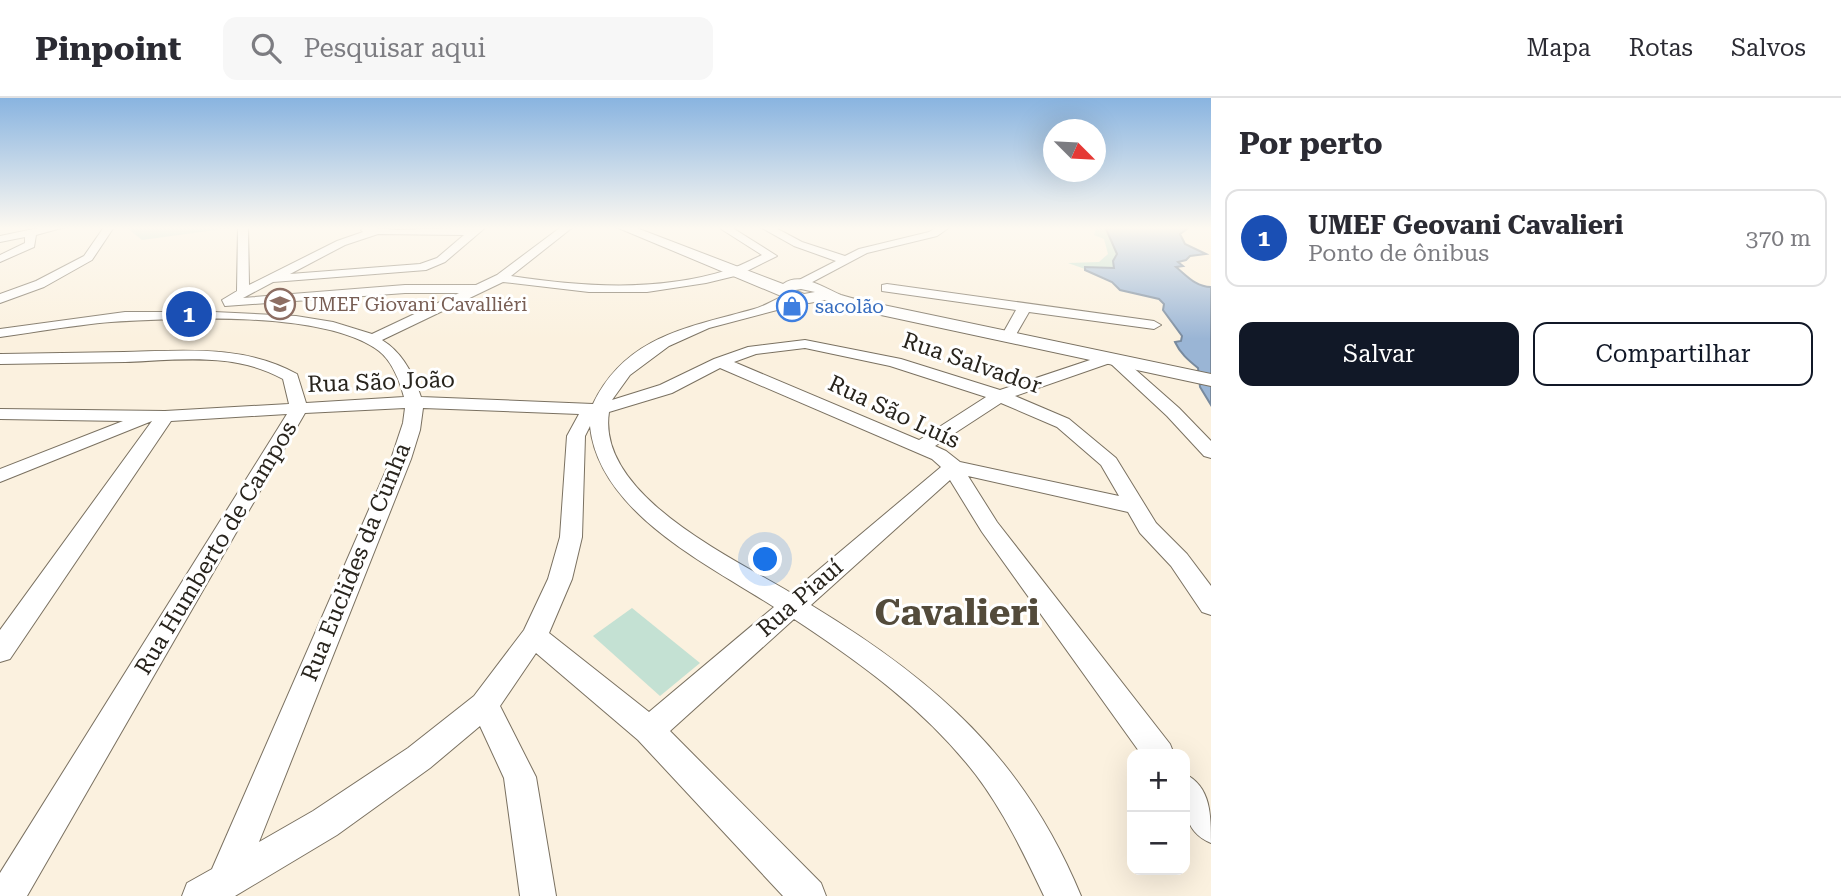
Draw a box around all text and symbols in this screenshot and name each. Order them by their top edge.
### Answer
search box [223,17,713,80]
text: Pinpoint [35,29,181,68]
icon: search [247,29,285,67]
text: Pesquisar aqui [303,33,486,63]
text: Mapa [1527,34,1591,62]
text: Rotas [1629,34,1693,62]
text: Salvos [1731,34,1806,62]
north arrow [1043,119,1106,182]
text: Por perto [1239,126,1383,161]
text: UMEF Geovani Cavalieri [1308,210,1623,240]
text: 1 [1258,225,1270,252]
text: 370 m [1746,225,1811,252]
text: Ponto de ônibus [1308,240,1489,267]
school or university icon: UMEF Giovani Cavalliéri [263,287,297,321]
pin: 1 [166,288,212,340]
shop icon: sacolão [775,289,809,323]
place label: UMEF Giovani Cavalliéri [303,293,527,316]
place label: sacolão [815,295,884,318]
button: Salvar [1239,322,1519,386]
button: Compartilhar [1533,322,1813,386]
street label: Rua Salvador [899,327,1045,399]
street label: Rua São João [307,366,455,398]
street label: Rua São Luís [824,370,964,454]
street label: Rua Humberto de Campos [130,416,303,680]
street label: Rua Euclides da Cunha [296,439,416,685]
your location [748,542,782,576]
street label: Rua Piauí [752,554,848,642]
district label: Cavalieri [874,591,1040,634]
map controls [1127,749,1190,875]
button: + [1127,749,1190,812]
button: − [1127,812,1190,875]

